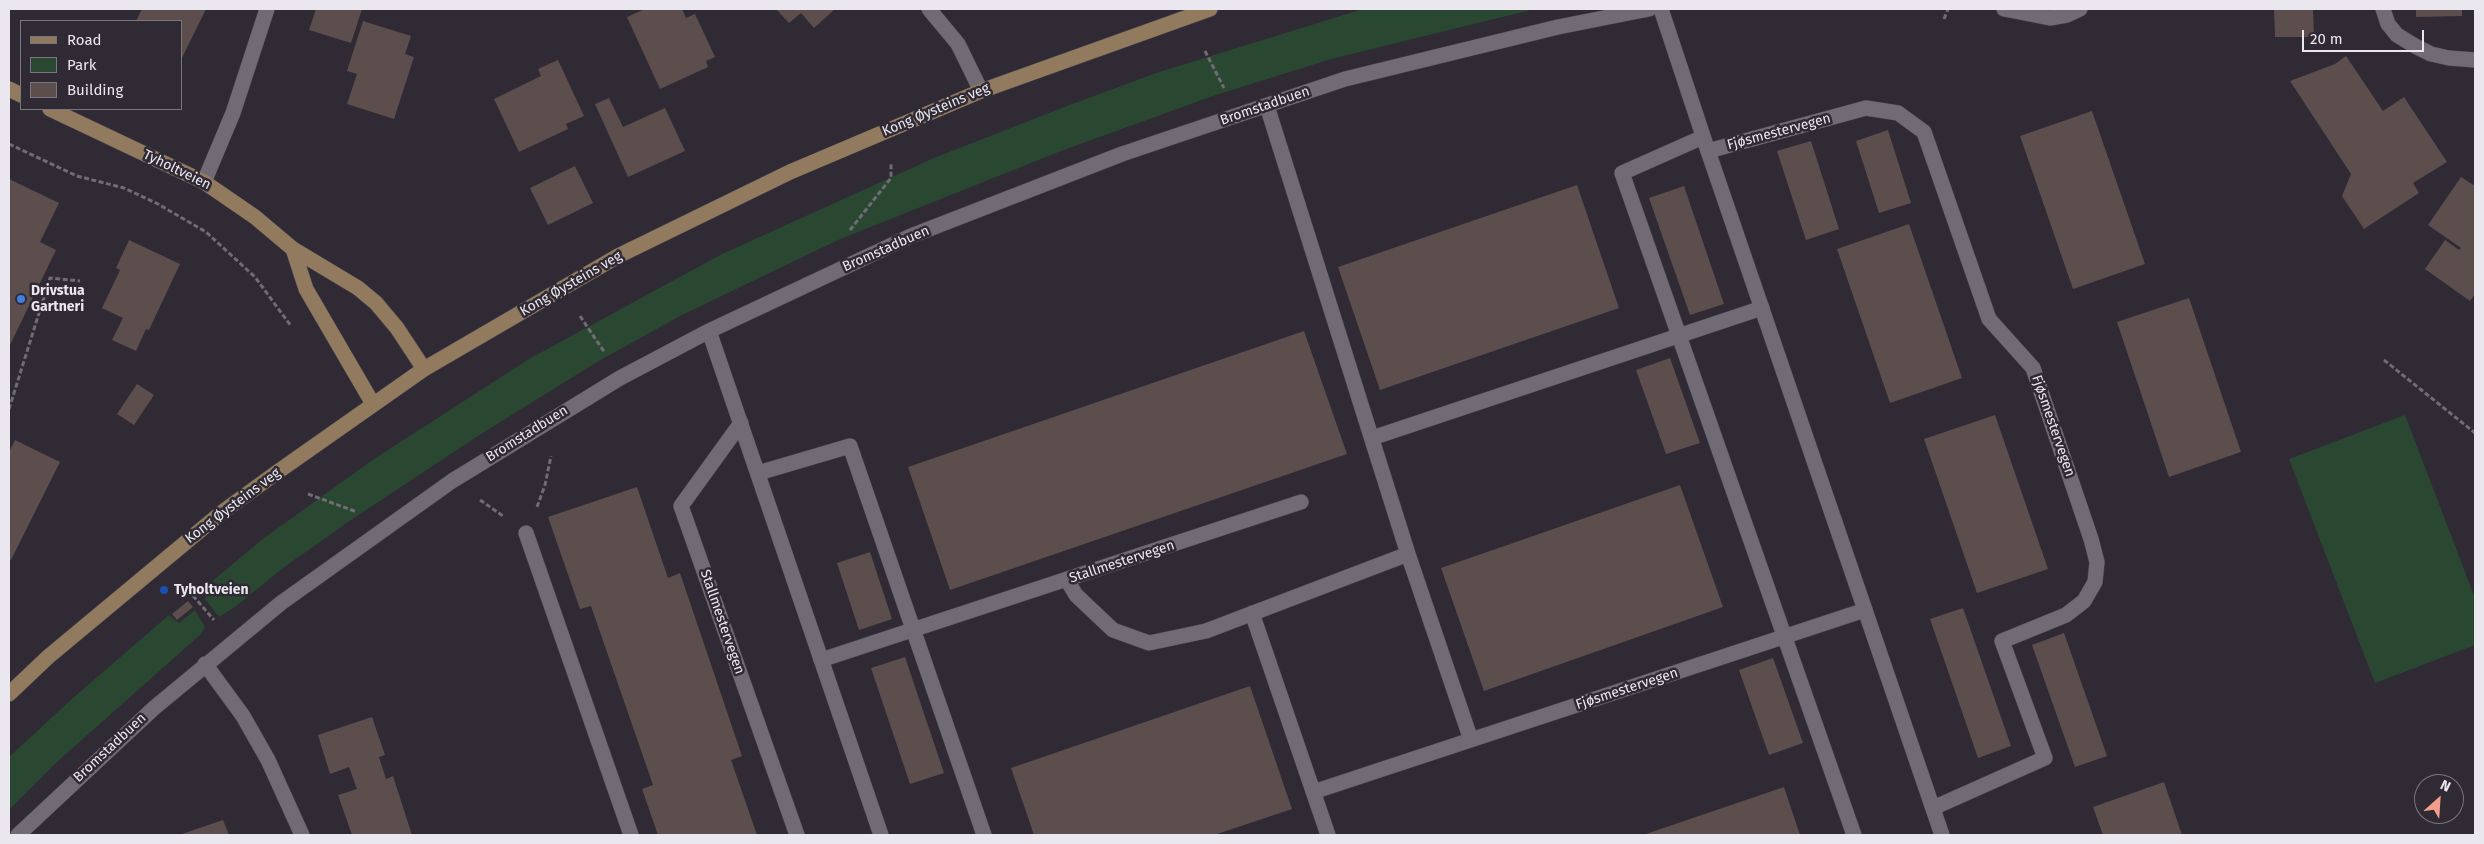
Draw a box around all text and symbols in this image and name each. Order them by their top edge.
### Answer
legend [20,20,182,110]
scale bar [2304,20,2426,52]
text: 20 m [2310,30,2343,48]
text: Road [67,31,102,49]
text: Park [67,56,97,74]
street label: Kong Øysteins veg [880,80,992,140]
text: Building [67,81,123,99]
street label: Bromstadbuen [1218,83,1312,129]
street label: Fjøsmestervegen [1725,110,1833,154]
street label: Tyholtveien [140,146,214,194]
street label: Bromstadbuen [840,222,932,276]
street label: Kong Øysteins veg [517,248,625,320]
place label: Drivstua Gartneri [31,283,85,316]
marker: Drivstua Gartneri [15,293,27,305]
street label: Fjøsmestervegen [2028,373,2078,479]
street label: Bromstadbuen [483,402,571,466]
street label: Kong Øysteins veg [182,465,284,547]
street label: Stallmestervegen [1067,537,1177,587]
street label: Stallmestervegen [696,567,748,677]
place label: Tyholtveien [174,582,249,598]
marker: Tyholtveien [158,584,170,596]
street label: Fjøsmestervegen [1574,665,1680,713]
street label: Bromstadbuen [70,710,150,786]
north arrow [2414,774,2464,824]
text: N [2437,776,2453,796]

